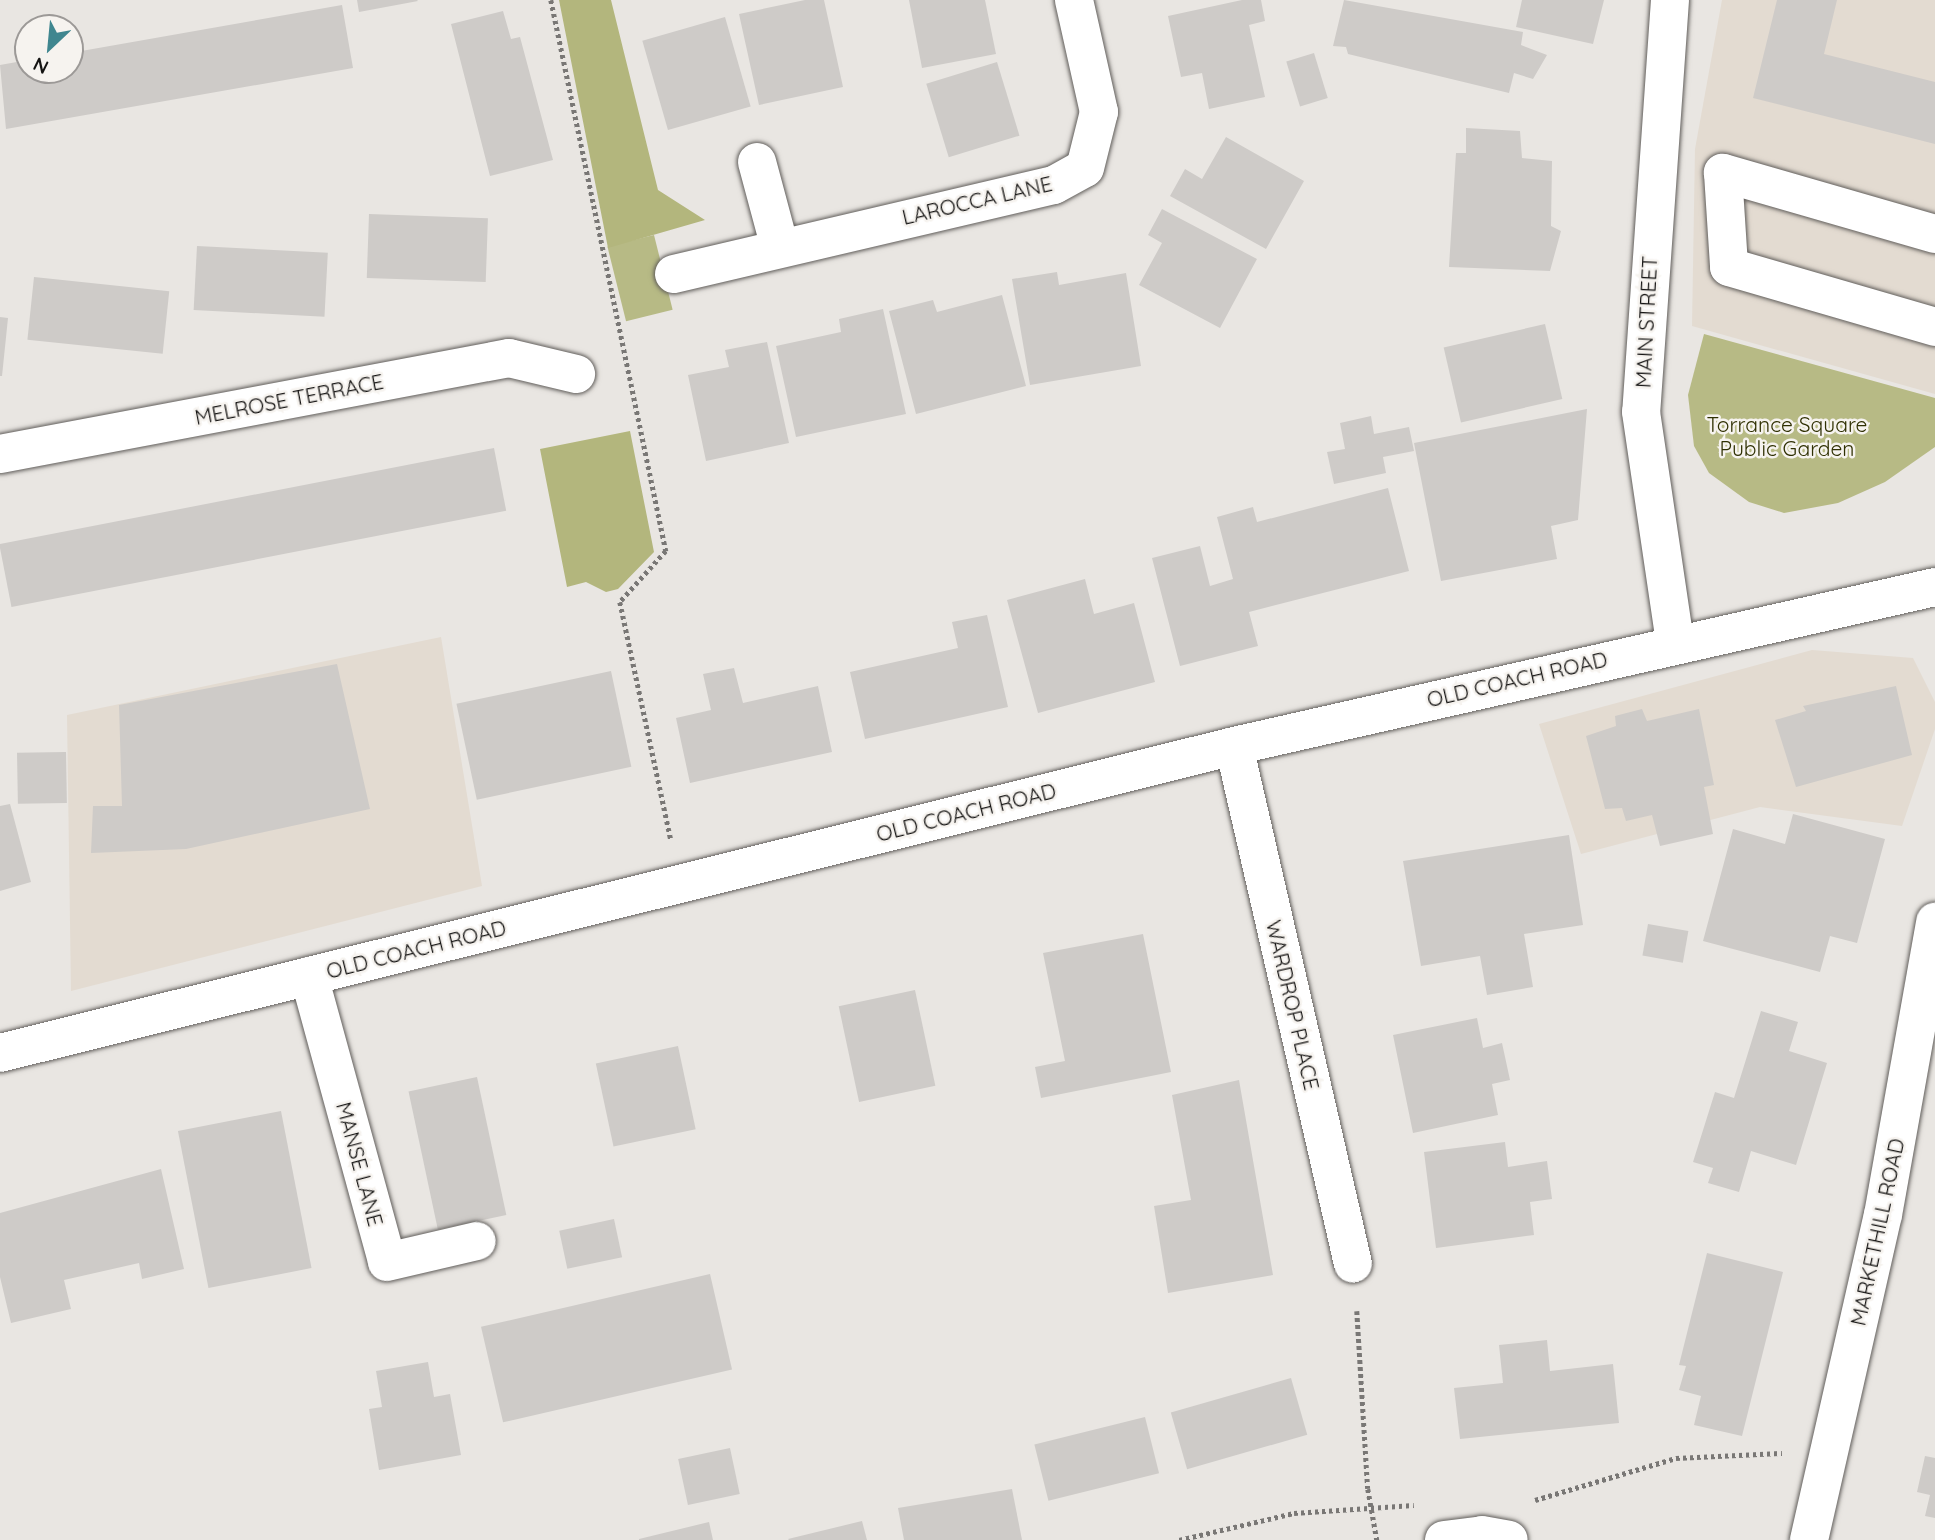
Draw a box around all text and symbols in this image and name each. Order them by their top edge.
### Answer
north arrow [14,14,84,84]
text: N [29,52,52,80]
street label: LAROCCA LANE [899,170,1055,230]
street label: MAIN STREET [1630,255,1662,389]
street label: MELROSE TERRACE [192,368,386,430]
park label: Torrance Square Public Garden [1707,411,1867,461]
street label: OLD COACH ROAD [1424,646,1610,712]
street label: OLD COACH ROAD [874,777,1058,847]
street label: OLD COACH ROAD [324,914,508,984]
street label: WARDROP PLACE [1261,918,1325,1092]
street label: MANSE LANE [331,1099,389,1229]
street label: MARKETHILL ROAD [1845,1136,1909,1328]

